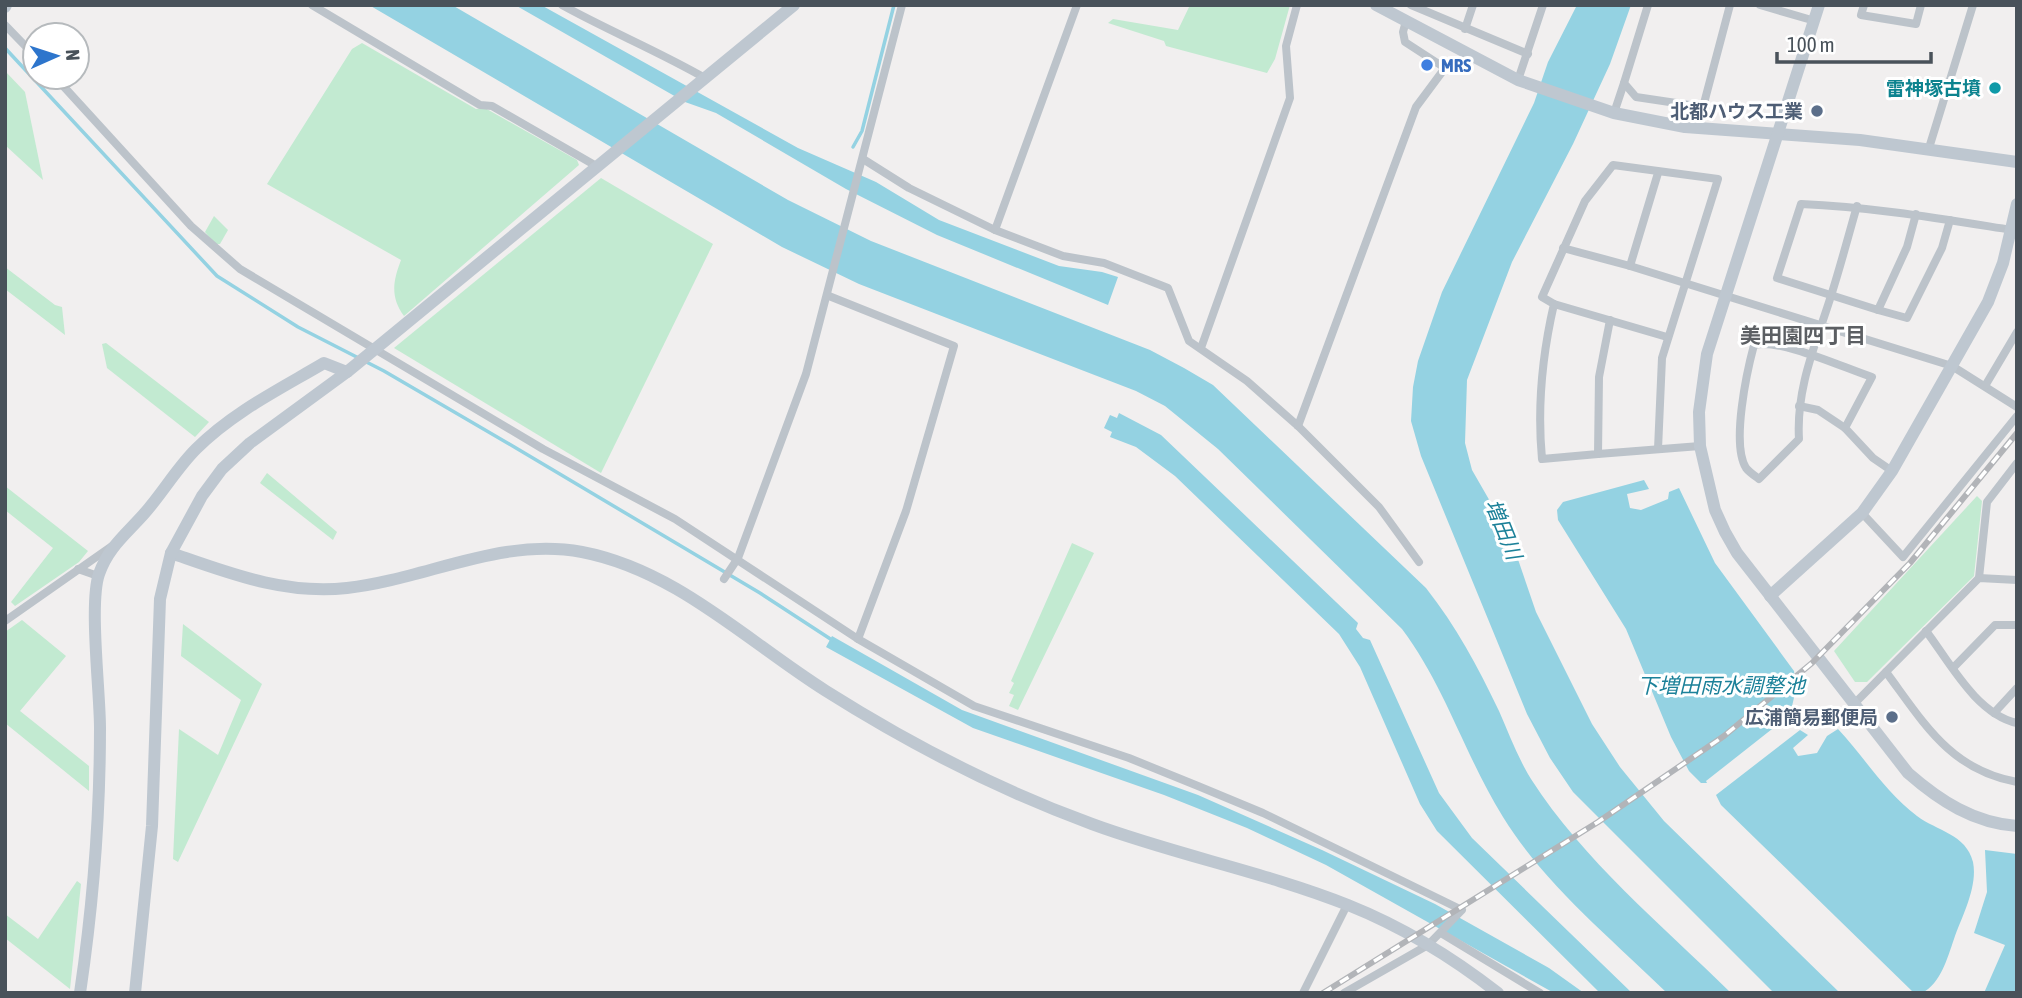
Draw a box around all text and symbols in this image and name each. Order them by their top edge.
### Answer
north arrow [21,21,91,91]
scale bar [1777,21,1931,65]
text: 100 m [1787,32,1835,56]
text: N [62,49,84,61]
place label: MRS [1441,54,1471,76]
marker: MRS [1419,57,1435,73]
place label: 雷神塚古墳 [1886,77,1981,99]
marker: 雷神塚古墳 [1987,80,2003,96]
place label: 北都ハウス工業 [1670,100,1803,122]
marker: 北都ハウス工業 [1809,103,1825,119]
district label: 美田園四丁目 [1740,323,1866,347]
water label: 増田川 [1481,495,1528,565]
water label: 下増田雨水調整池 [1637,673,1807,697]
place label: 広浦簡易郵便局 [1745,706,1878,728]
marker: 広浦簡易郵便局 [1884,709,1900,725]

